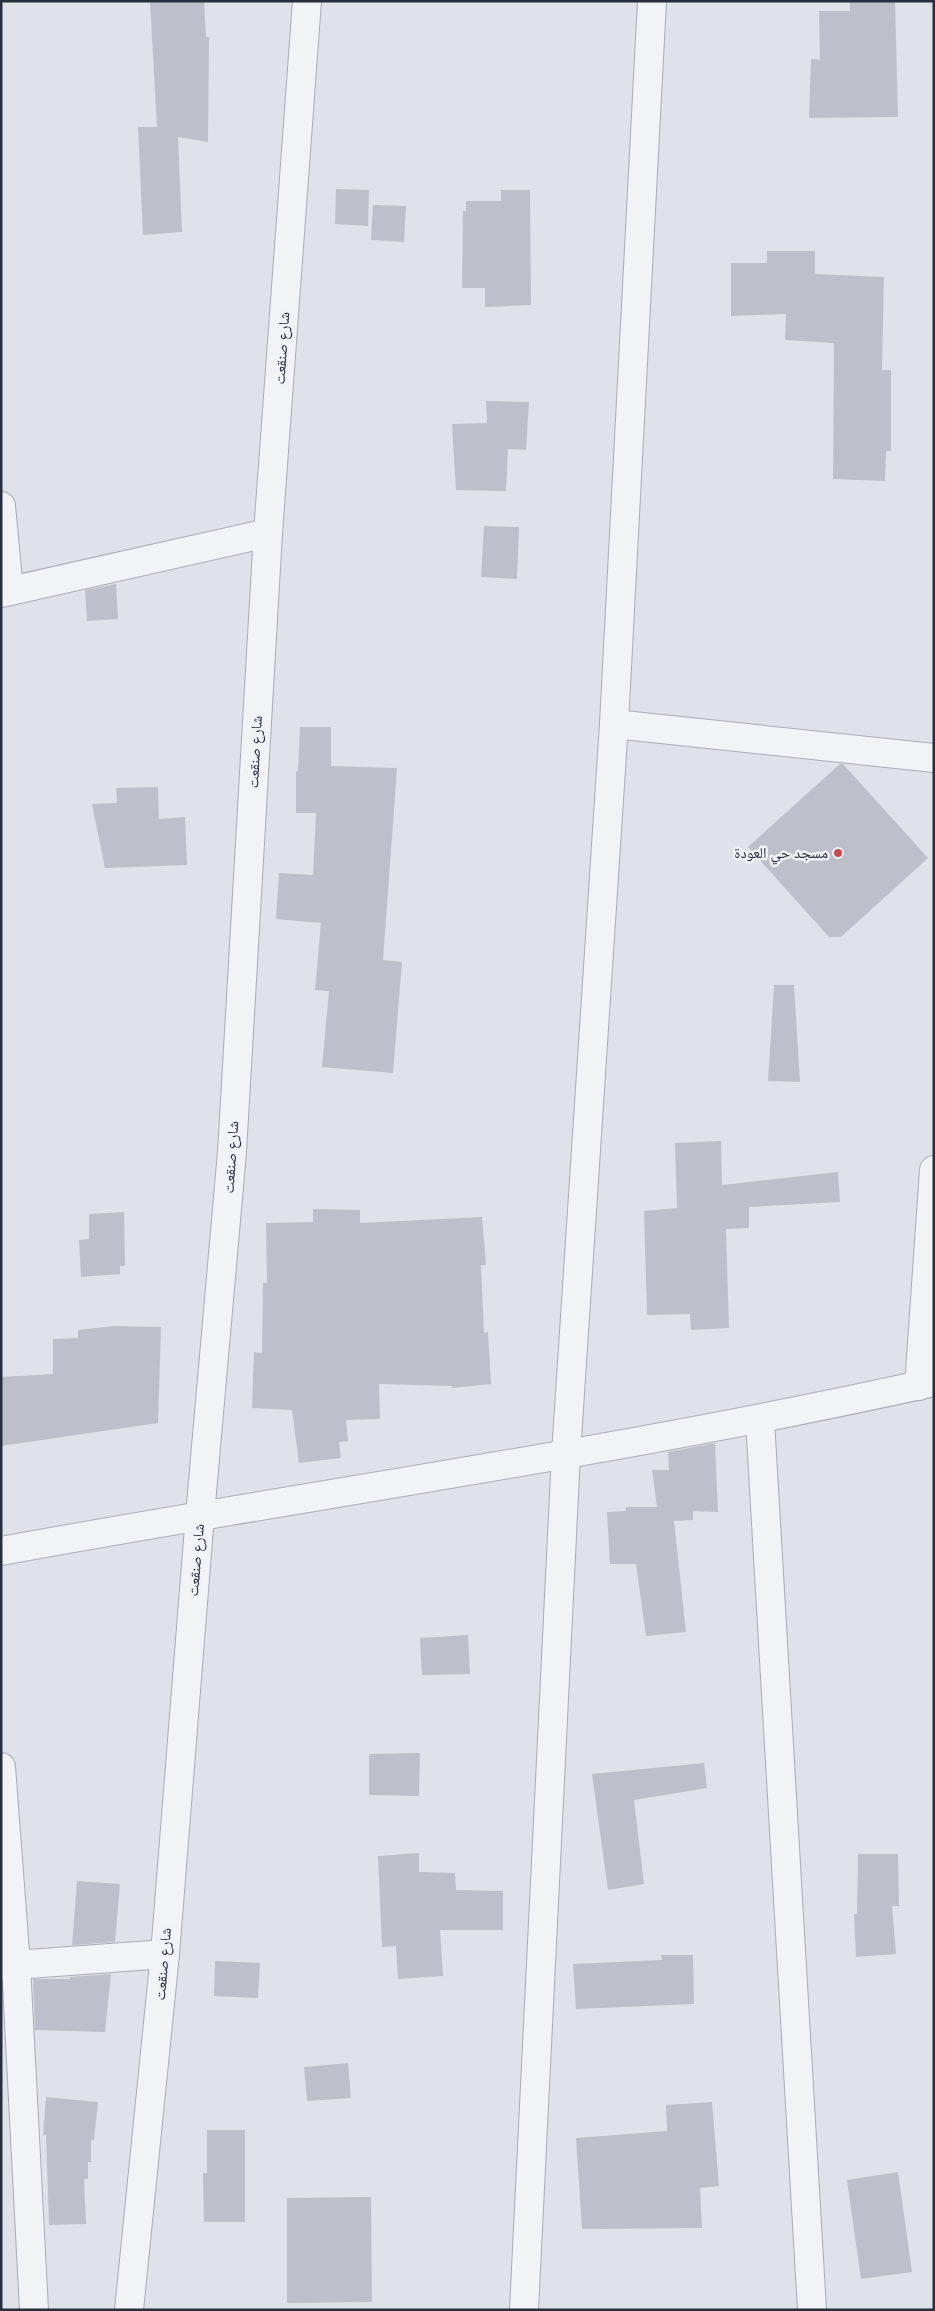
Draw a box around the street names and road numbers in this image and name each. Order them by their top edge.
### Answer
street label: شارع صنقعت [269,311,295,385]
street label: شارع صنقعت [243,715,267,789]
street label: شارع صنقعت [218,1120,244,1194]
street label: شارع صنقعت [183,1523,209,1597]
street label: شارع صنقعت [150,1927,176,2001]

